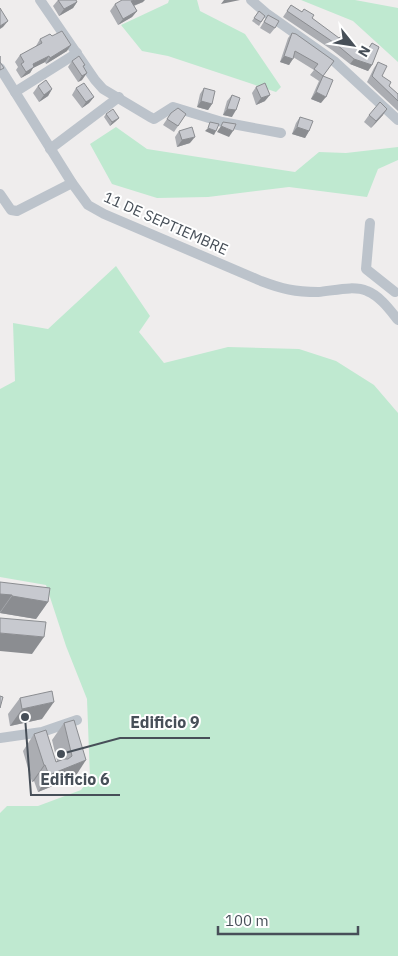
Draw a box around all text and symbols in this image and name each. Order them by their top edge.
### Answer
north arrow [328,20,378,70]
text: N [354,43,375,60]
street label: 11 DE SEPTIEMBRE [101,187,231,259]
callout: Edificio 9 [120,707,210,738]
text: Edificio 9 [130,712,200,732]
callout: Edificio 6 [31,764,120,795]
text: Edificio 6 [40,769,110,789]
scale bar [218,904,358,936]
text: 100 m [225,911,269,930]

